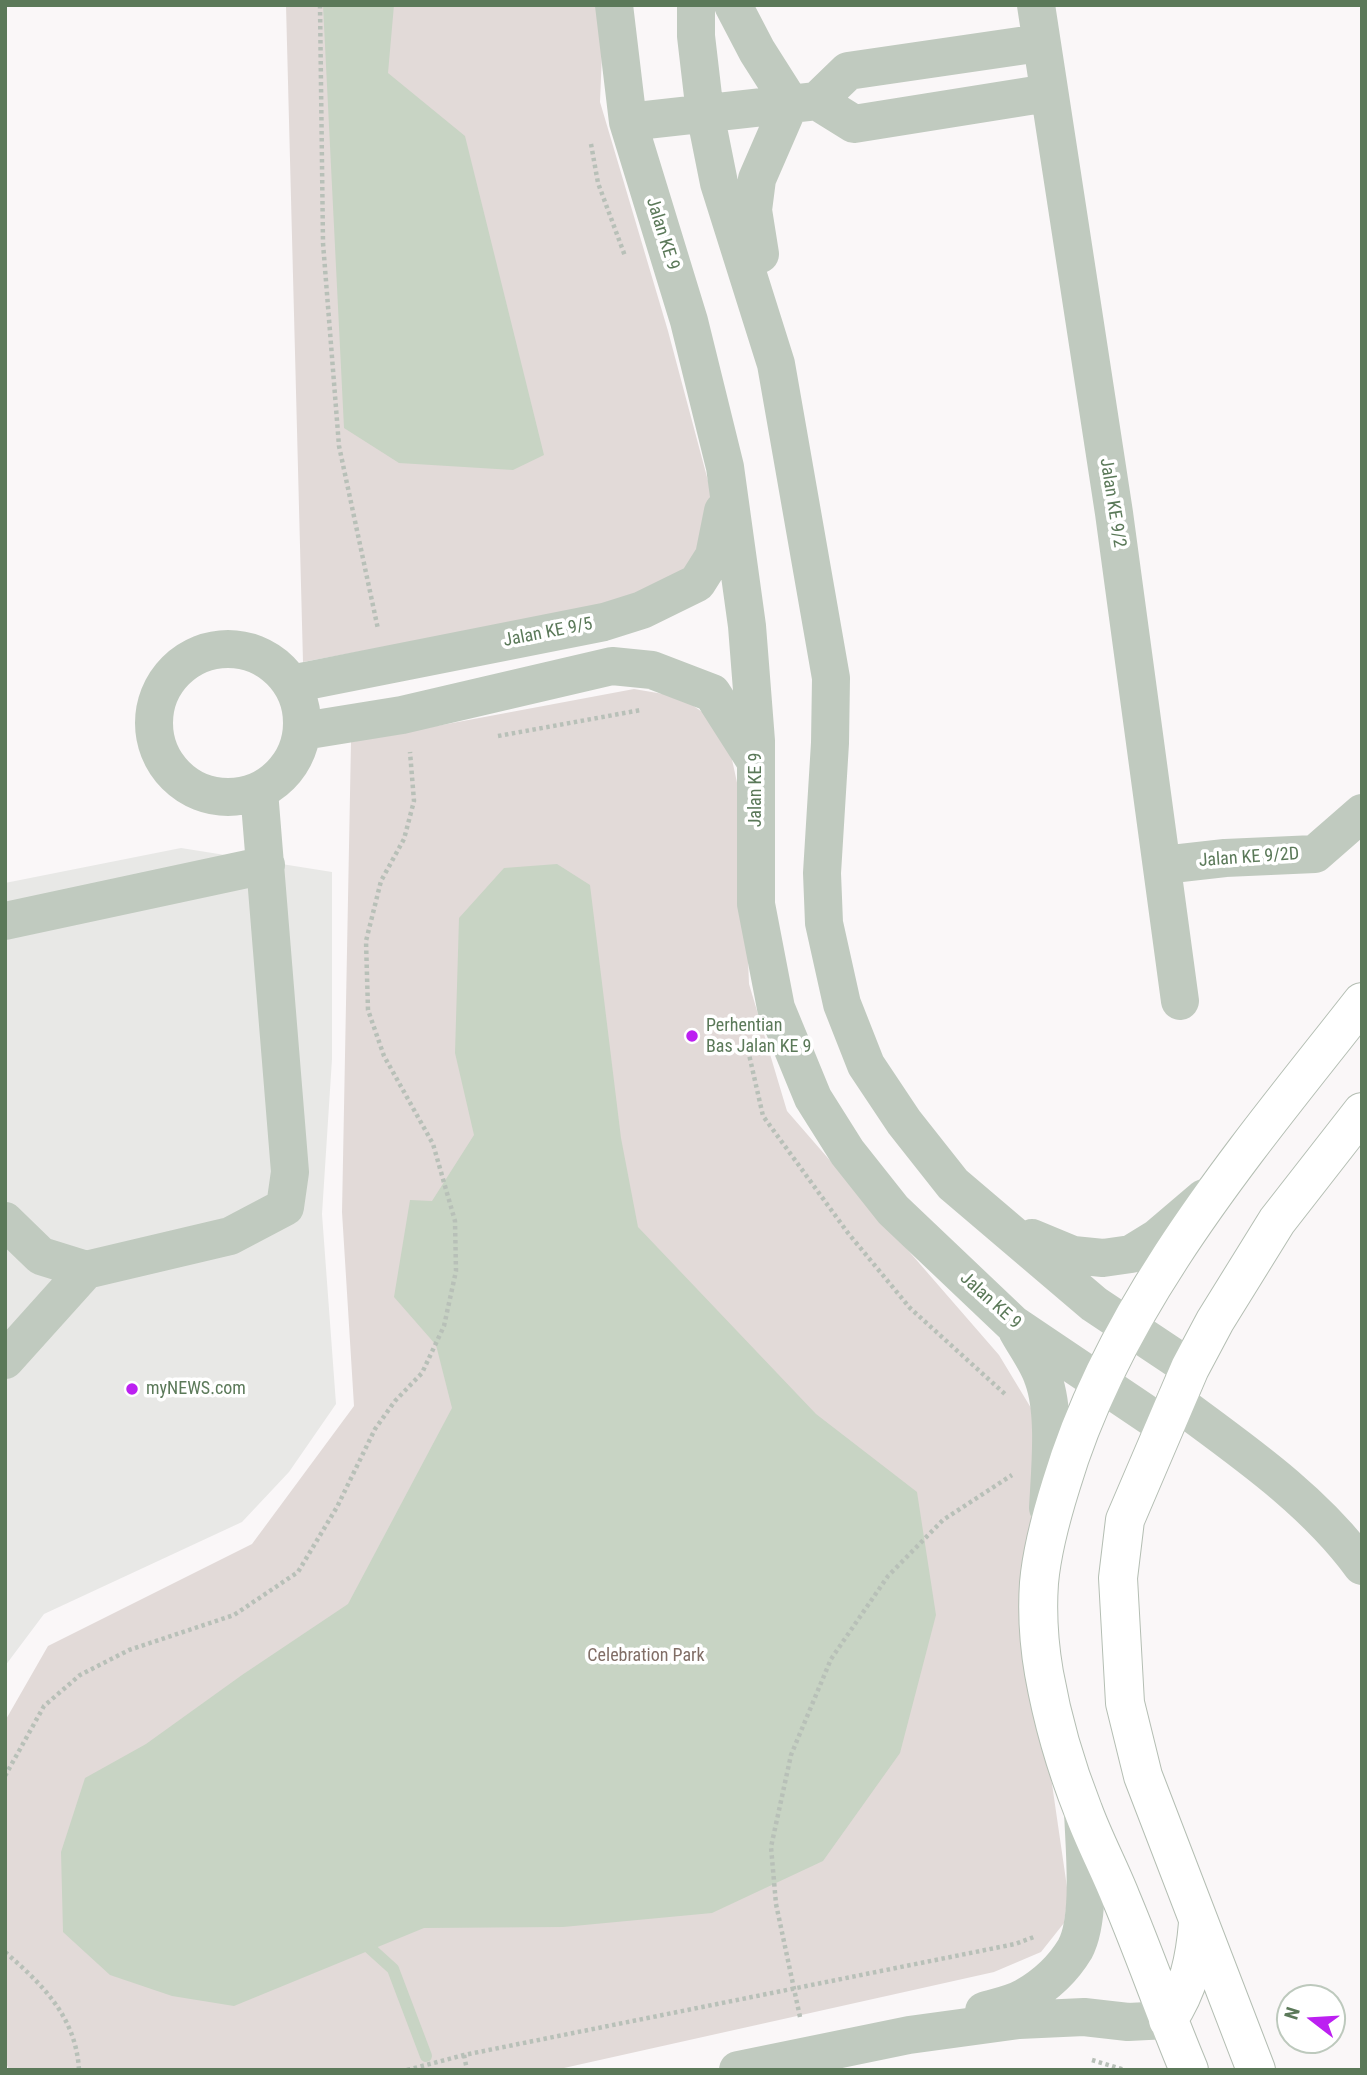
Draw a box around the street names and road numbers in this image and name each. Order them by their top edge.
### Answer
street label: Jalan KE 9 [641,195,683,273]
street label: Jalan KE 9/2 [1094,457,1130,549]
street label: Jalan KE 9/5 [502,614,594,652]
street label: Jalan KE 9 [745,753,767,827]
street label: Jalan KE 9/2D [1198,844,1300,872]
street label: Jalan KE 9 [955,1268,1025,1334]

